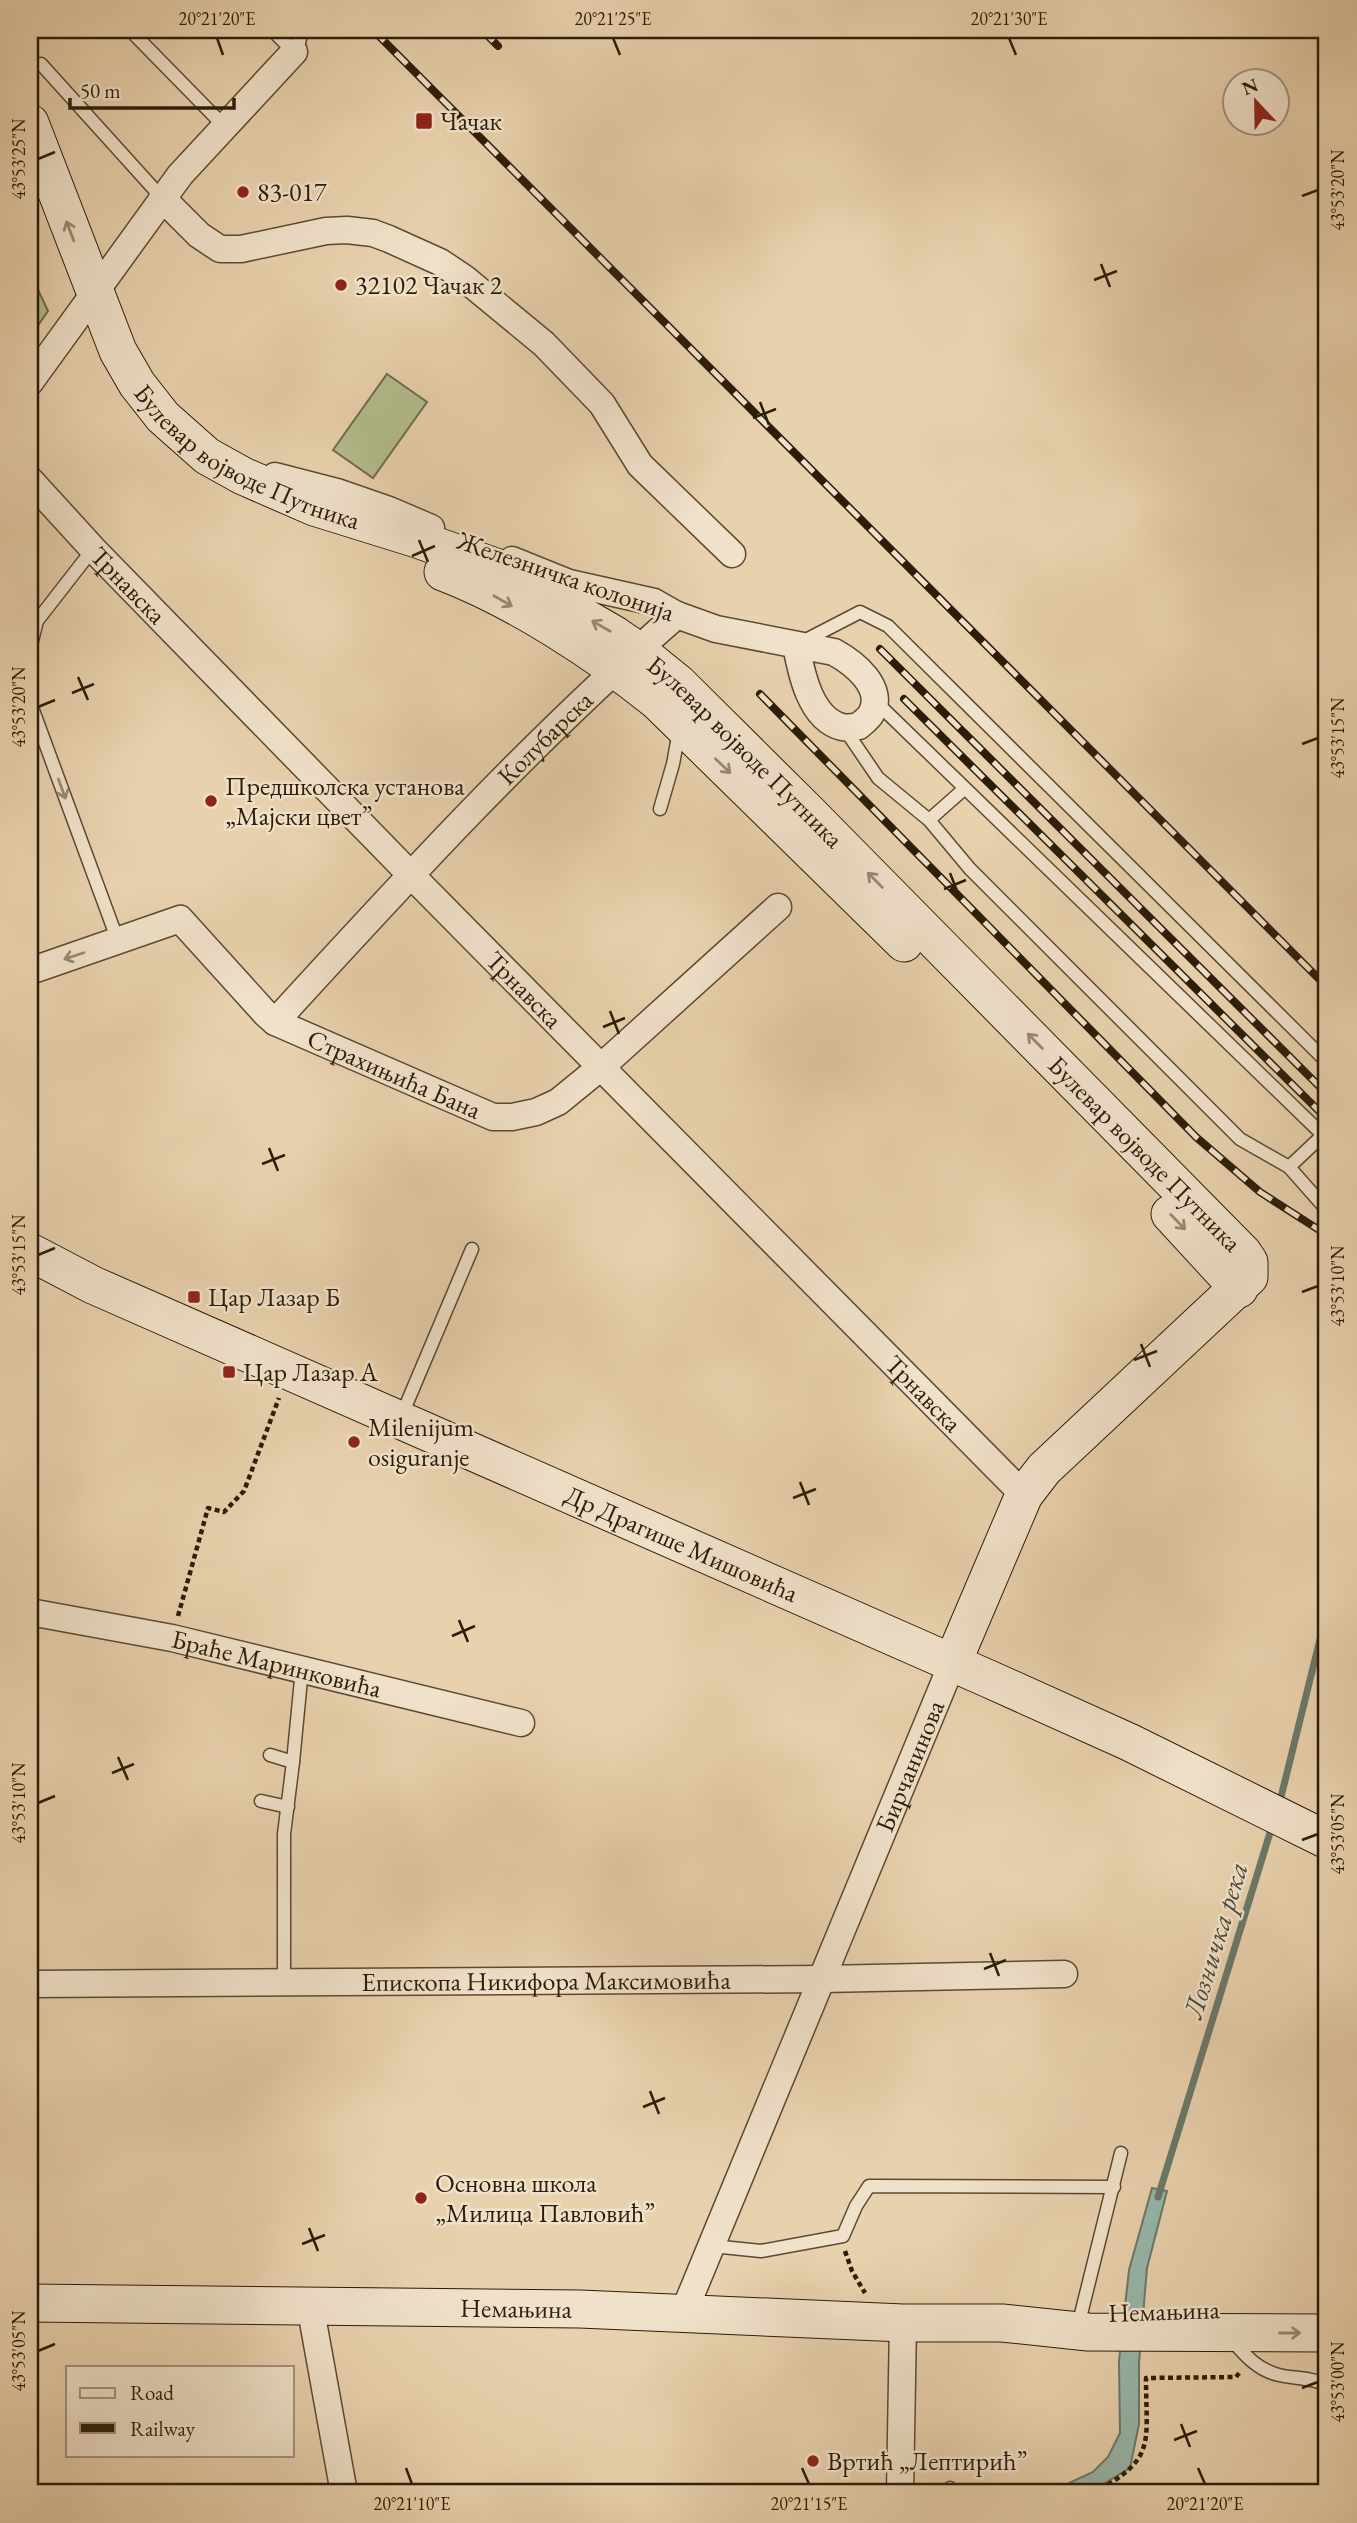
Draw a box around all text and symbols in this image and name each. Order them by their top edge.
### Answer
text: 20°21'20"E [179,7,255,30]
text: 20°21'25"E [575,7,651,30]
text: 20°21'30"E [971,7,1047,30]
scale bar [70,66,234,110]
north arrow [1220,66,1290,136]
text: N [1238,72,1262,101]
text: 50 m [80,77,121,104]
place label: Чачак [440,104,503,138]
marker: Чачак [414,111,434,131]
text: 43°53'25"N [7,118,30,199]
text: 43°53'20"N [1326,149,1349,230]
place label: 83-017 [257,175,327,209]
marker: 83-017 [235,184,251,200]
one-way arrow [63,221,76,243]
place label: 32102 Чачак 2 [355,268,503,302]
marker: 32102 Чачак 2 [333,277,349,293]
street label: Булевар војводе Путника [126,377,365,537]
street label: Железничка колонија [452,523,680,629]
street label: Трнавска [83,539,174,632]
one-way arrow [493,594,513,608]
one-way arrow [591,619,611,633]
street label: Булевар војводе Путника [640,648,851,856]
text: 43°53'20"N [7,666,30,747]
street label: Колубарска [490,683,600,792]
text: 43°53'15"N [1326,697,1349,778]
one-way arrow [714,758,731,775]
place label: Предшколска установа „Мајски цвет” [225,769,465,833]
one-way arrow [56,778,69,800]
marker: Предшколска установа „Мајски цвет” [203,793,219,809]
one-way arrow [867,871,884,888]
street label: Трнавска [478,944,571,1036]
one-way arrow [63,951,85,963]
street label: Страхињића Бана [302,1021,487,1127]
one-way arrow [1027,1033,1044,1050]
street label: Булевар војводе Путника [1041,1048,1250,1259]
text: 43°53'15"N [7,1214,30,1295]
one-way arrow [1169,1214,1186,1231]
text: 43°53'10"N [1326,1245,1349,1326]
place label: Цар Лазар Б [208,1280,340,1314]
marker: Цар Лазар Б [186,1289,202,1305]
street label: Трнавска [878,1347,970,1440]
place label: Цар Лазар А [243,1355,379,1389]
marker: Цар Лазар А [221,1364,237,1380]
place label: Milenijum osiguranje [368,1410,474,1474]
marker: Milenijum osiguranje [346,1434,362,1450]
street label: Др Драгише Мишовића [559,1478,804,1610]
street label: Браће Маринковића [168,1622,386,1706]
street label: Бирчанинова [867,1694,952,1837]
text: 43°53'10"N [7,1762,30,1843]
text: 43°53'05"N [1326,1793,1349,1874]
water label: Лозничка река [1174,1858,1256,2024]
street label: Епископа Никифора Максимовића [361,1963,732,1999]
place label: Основна школа „Милица Павловић” [435,2166,655,2230]
marker: Основна школа „Милица Павловић” [413,2190,429,2206]
street label: Немањина [460,2291,573,2326]
street label: Немањина [1108,2292,1221,2330]
text: 43°53'05"N [7,2310,30,2391]
one-way arrow [1279,2326,1302,2340]
text: 43°53'00"N [1326,2341,1349,2422]
legend [66,2366,294,2456]
text: Road [130,2379,174,2406]
text: Railway [130,2415,196,2442]
place label: Вртић „Лептирић” [827,2444,1027,2478]
marker: Вртић „Лептирић” [805,2453,821,2469]
text: 20°21'10"E [374,2492,450,2515]
text: 20°21'15"E [771,2492,847,2515]
text: 20°21'20"E [1167,2492,1243,2515]

